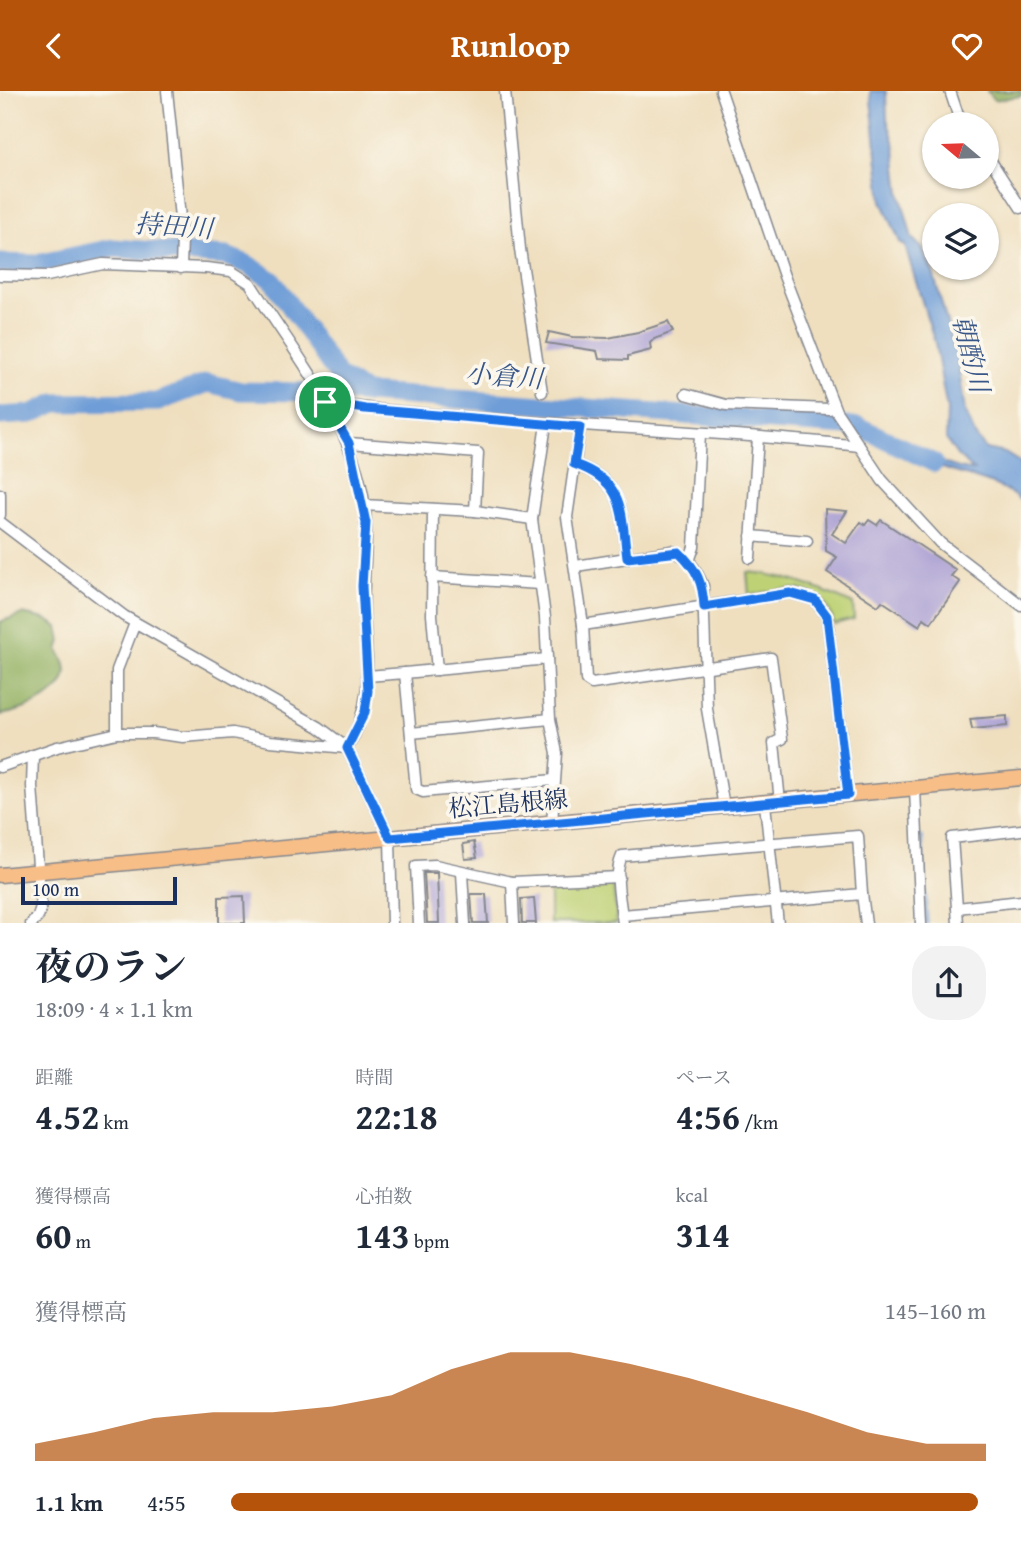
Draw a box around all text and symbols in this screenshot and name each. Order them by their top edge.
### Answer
text: Runloop [451,22,570,69]
icon: back [35,27,73,65]
icon: heart [948,27,986,65]
north arrow [922,112,999,189]
map controls [922,112,999,280]
water label: 持田川 [134,203,217,248]
button: layers [922,203,999,280]
water label: 朝酌川 [943,311,1001,399]
water label: 小倉川 [464,353,547,398]
pin [295,372,355,432]
icon: arrive [306,383,344,421]
street label: 松江島根線 [447,781,569,826]
scale bar [21,874,177,906]
text: 100 m [32,875,79,903]
text: 夜のラン [35,938,187,994]
button: share [912,946,986,1020]
text: 18:09 · 4 × 1.1 km [35,992,193,1025]
text: 距離 [35,1063,73,1091]
text: 時間 [355,1063,393,1091]
text: ペース [676,1063,732,1091]
text: 4.52 [35,1091,99,1142]
text: 22:18 [355,1091,438,1142]
text: 4:56 [676,1091,740,1142]
text: km [99,1108,129,1136]
text: /km [740,1108,778,1136]
text: kcal [676,1181,708,1209]
text: 獲得標高 [35,1182,111,1210]
text: 心拍数 [355,1182,412,1210]
text: 314 [676,1209,730,1260]
text: 60 [35,1210,71,1261]
text: 143 [355,1210,410,1261]
text: m [71,1227,91,1255]
text: bpm [410,1227,450,1255]
text: 145–160 m [885,1294,986,1327]
text: 獲得標高 [35,1295,127,1328]
text: 1.1 km [35,1486,103,1519]
text: 4:55 [147,1486,186,1519]

